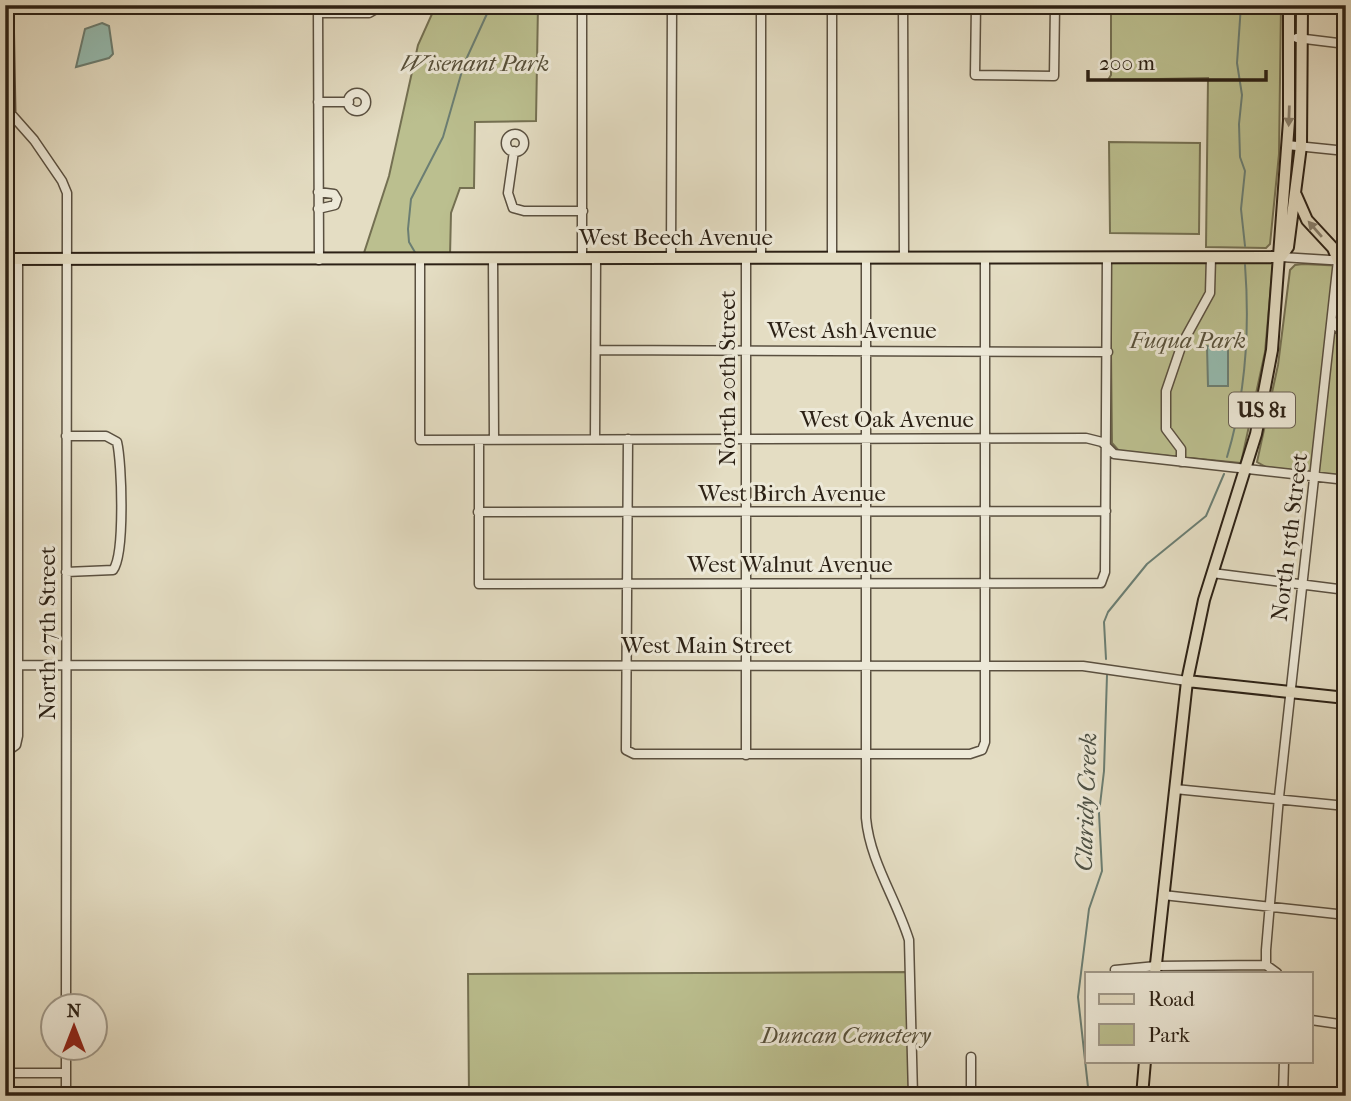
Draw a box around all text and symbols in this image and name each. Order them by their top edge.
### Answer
scale bar [1088,38,1267,82]
park label: Wisenant Park [401,50,549,77]
text: 200 m [1099,51,1155,75]
one-way arrow [1283,105,1294,127]
one-way arrow [1307,220,1323,238]
street label: West Beech Avenue [578,224,773,251]
street label: North 20th Street [714,290,741,466]
street label: West Ash Avenue [766,317,937,344]
park label: Fuqua Park [1129,327,1246,354]
road number: US 81 [1229,392,1295,428]
street label: West Oak Avenue [799,406,974,433]
street label: North 15th Street [1266,451,1313,623]
street label: West Birch Avenue [697,480,886,507]
street label: North 27th Street [34,546,61,720]
street label: West Walnut Avenue [686,551,893,578]
street label: West Main Street [620,632,793,659]
water label: Claridy Creek [1070,732,1102,872]
legend [1085,972,1312,1062]
text: Road [1148,987,1195,1011]
north arrow [38,992,108,1062]
text: N [67,1000,82,1022]
park label: Duncan Cemetery [759,1022,931,1049]
text: Park [1148,1023,1190,1047]

